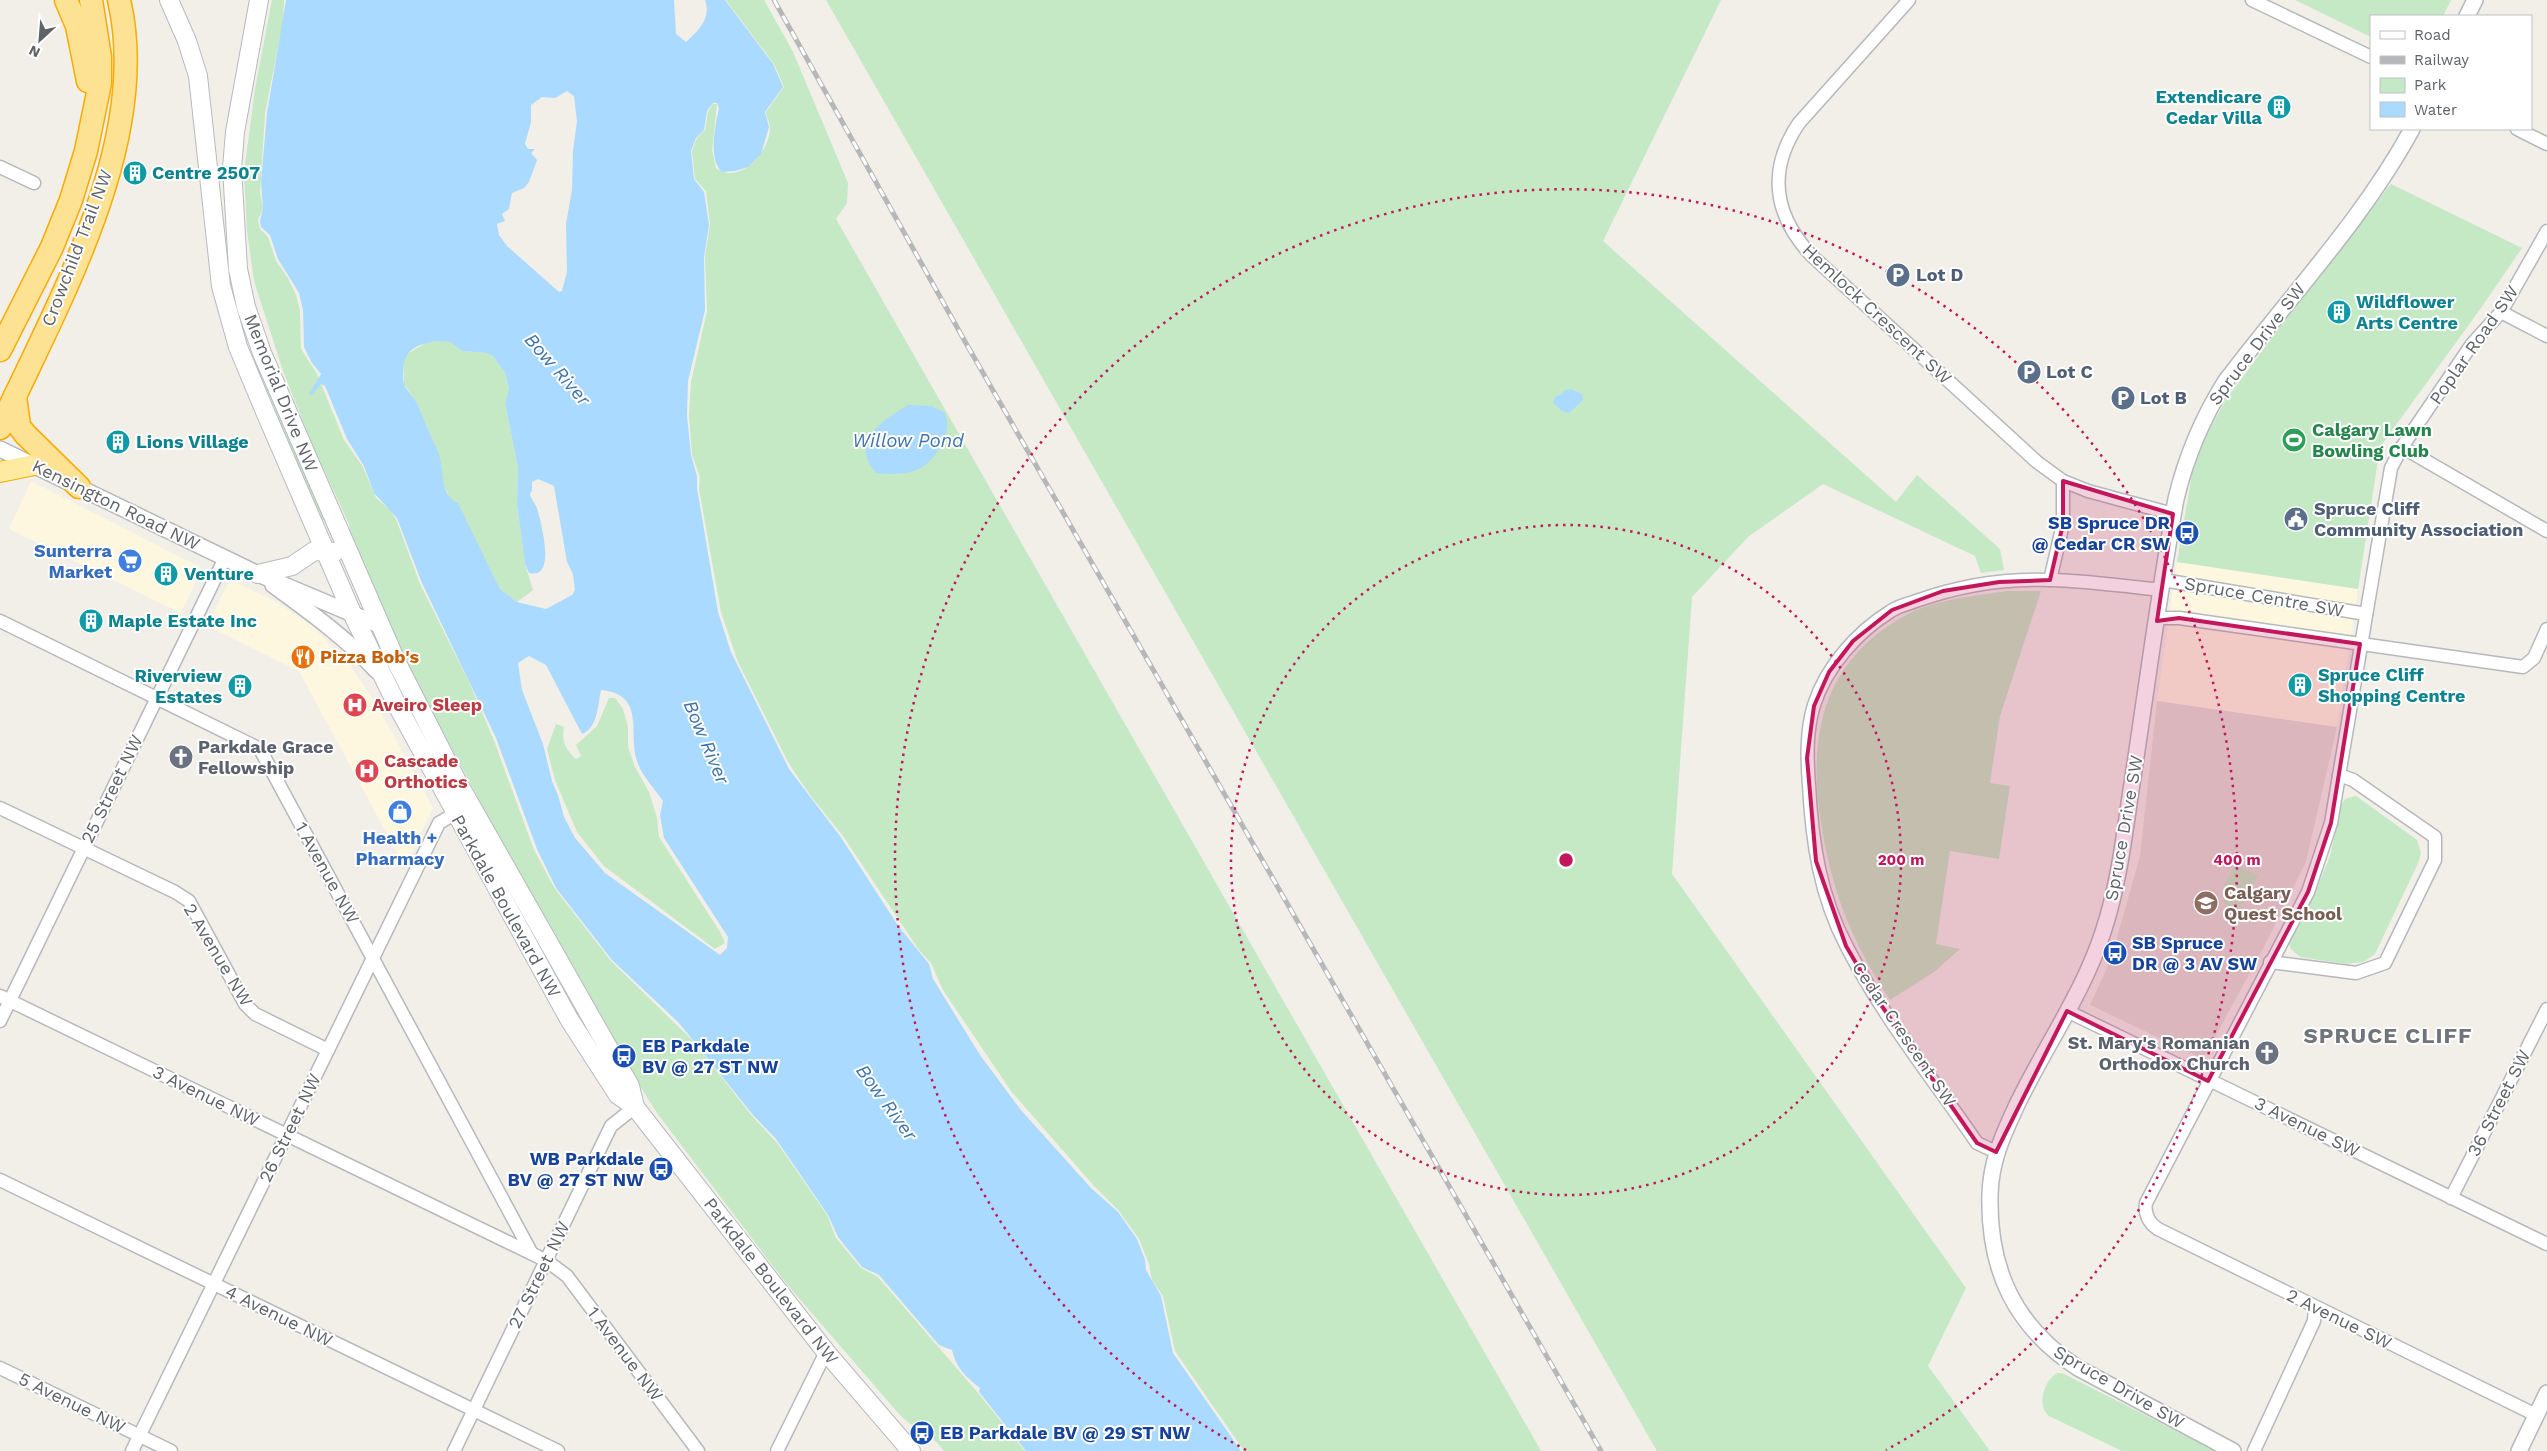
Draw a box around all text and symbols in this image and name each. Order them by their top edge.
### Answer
north arrow [15,15,65,65]
legend [2370,15,2532,130]
text: Road [2414,26,2451,44]
text: N [26,42,42,61]
text: Railway [2414,51,2469,69]
text: Park [2414,76,2447,94]
place label: Extendicare Cedar Villa [2155,86,2263,128]
building icon: Extendicare Cedar Villa [2266,94,2292,120]
text: Water [2414,101,2457,119]
building icon: Centre 2507 [122,160,148,186]
place label: Centre 2507 [152,162,260,183]
street label: Crowchild Trail NW [37,166,116,329]
street label: Hemlock Crescent SW [1798,239,1956,388]
parking icon: Lot D [1885,262,1911,288]
place label: Lot D [1916,264,1963,285]
street label: Spruce Drive SW [2204,279,2309,409]
street label: Poplar Road SW [2425,281,2522,408]
place label: Wildflower Arts Centre [2356,291,2458,333]
building icon: Wildflower Arts Centre [2326,299,2352,325]
street label: Memorial Drive NW [240,311,323,475]
water label: Bow River [520,328,596,411]
parking icon: Lot C [2016,359,2042,385]
place label: Lot C [2046,361,2093,382]
parking icon: Lot B [2110,385,2136,411]
place label: Lot B [2140,387,2187,408]
place label: Calgary Lawn Bowling Club [2312,419,2432,461]
sports icon: Calgary Lawn Bowling Club [2281,427,2307,453]
building icon: Lions Village [105,429,131,455]
water label: Willow Pond [852,429,965,452]
place label: Lions Village [136,431,249,452]
street label: Kensington Road NW [29,455,203,554]
place label: Spruce Cliff Community Association [2314,498,2523,540]
public building icon: Spruce Cliff Community Association [2283,506,2309,532]
place label: SB Spruce DR @ Cedar CR SW [2032,512,2171,554]
bus stop icon: SB Spruce DR @ Cedar CR SW [2174,520,2200,546]
place label: Sunterra Market [34,540,113,582]
supermarket icon: Sunterra Market [117,548,143,574]
building icon: Venture [153,561,179,587]
place label: Venture [184,563,254,584]
street label: Spruce Centre SW [2183,572,2345,621]
building icon: Maple Estate Inc [78,608,104,634]
place label: Maple Estate Inc [108,610,257,631]
restaurant icon: Pizza Bob's [290,644,316,670]
place label: Pizza Bob's [320,646,420,667]
place label: Spruce Cliff Shopping Centre [2318,664,2465,706]
place label: Riverview Estates [135,665,223,707]
building icon: Spruce Cliff Shopping Centre [2287,672,2313,698]
building icon: Riverview Estates [227,673,253,699]
hospital icon: Aveiro Sleep [342,692,368,718]
place label: Aveiro Sleep [372,694,482,715]
water label: Bow River [679,697,735,788]
street label: 25 Street NW [76,731,147,846]
place label: Parkdale Grace Fellowship [198,736,334,778]
church icon: Parkdale Grace Fellowship [168,744,194,770]
place label: Cascade Orthotics [384,750,468,792]
street label: Spruce Drive SW [2100,753,2147,902]
hospital icon: Cascade Orthotics [354,758,380,784]
shop icon: Health + Pharmacy [387,799,413,825]
street label: Parkdale Boulevard NW [447,811,565,1001]
street label: 1 Avenue NW [291,818,364,927]
place label: Health + Pharmacy [356,827,445,869]
centre of rings [1557,851,1575,869]
text: 200 m [1878,851,1924,869]
text: 400 m [2213,851,2261,869]
place label: Calgary Quest School [2224,882,2342,924]
school or university icon: Calgary Quest School [2193,890,2219,916]
street label: 2 Avenue NW [179,900,257,1010]
place label: SB Spruce DR @ 3 AV SW [2132,932,2257,974]
bus stop icon: SB Spruce DR @ 3 AV SW [2102,940,2128,966]
street label: Cedar Crescent SW [1848,957,1961,1110]
district label: SPRUCE CLIFF [2304,1023,2472,1048]
place label: St. Mary's Romanian Orthodox Church [2068,1032,2250,1074]
place label: EB Parkdale BV @ 27 ST NW [642,1035,778,1077]
church icon: St. Mary's Romanian Orthodox Church [2254,1040,2280,1066]
bus stop icon: EB Parkdale BV @ 27 ST NW [611,1043,637,1069]
street label: 36 Street SW [2463,1046,2534,1159]
water label: Bow River [851,1060,922,1146]
street label: 3 Avenue NW [149,1061,263,1130]
street label: 26 Street NW [254,1070,325,1186]
street label: 3 Avenue SW [2251,1092,2363,1161]
place label: WB Parkdale BV @ 27 ST NW [508,1148,644,1190]
bus stop icon: WB Parkdale BV @ 27 ST NW [648,1156,674,1182]
street label: Parkdale Boulevard NW [700,1193,843,1368]
street label: 27 Street NW [504,1218,574,1332]
street label: 4 Avenue NW [222,1281,336,1351]
street label: 2 Avenue SW [2283,1284,2395,1353]
street label: 1 Avenue NW [583,1302,668,1405]
street label: Spruce Drive SW [2050,1341,2188,1433]
street label: 5 Avenue NW [15,1368,129,1437]
bus stop icon: EB Parkdale BV @ 29 ST NW [909,1420,935,1446]
place label: EB Parkdale BV @ 29 ST NW [940,1422,1190,1443]

